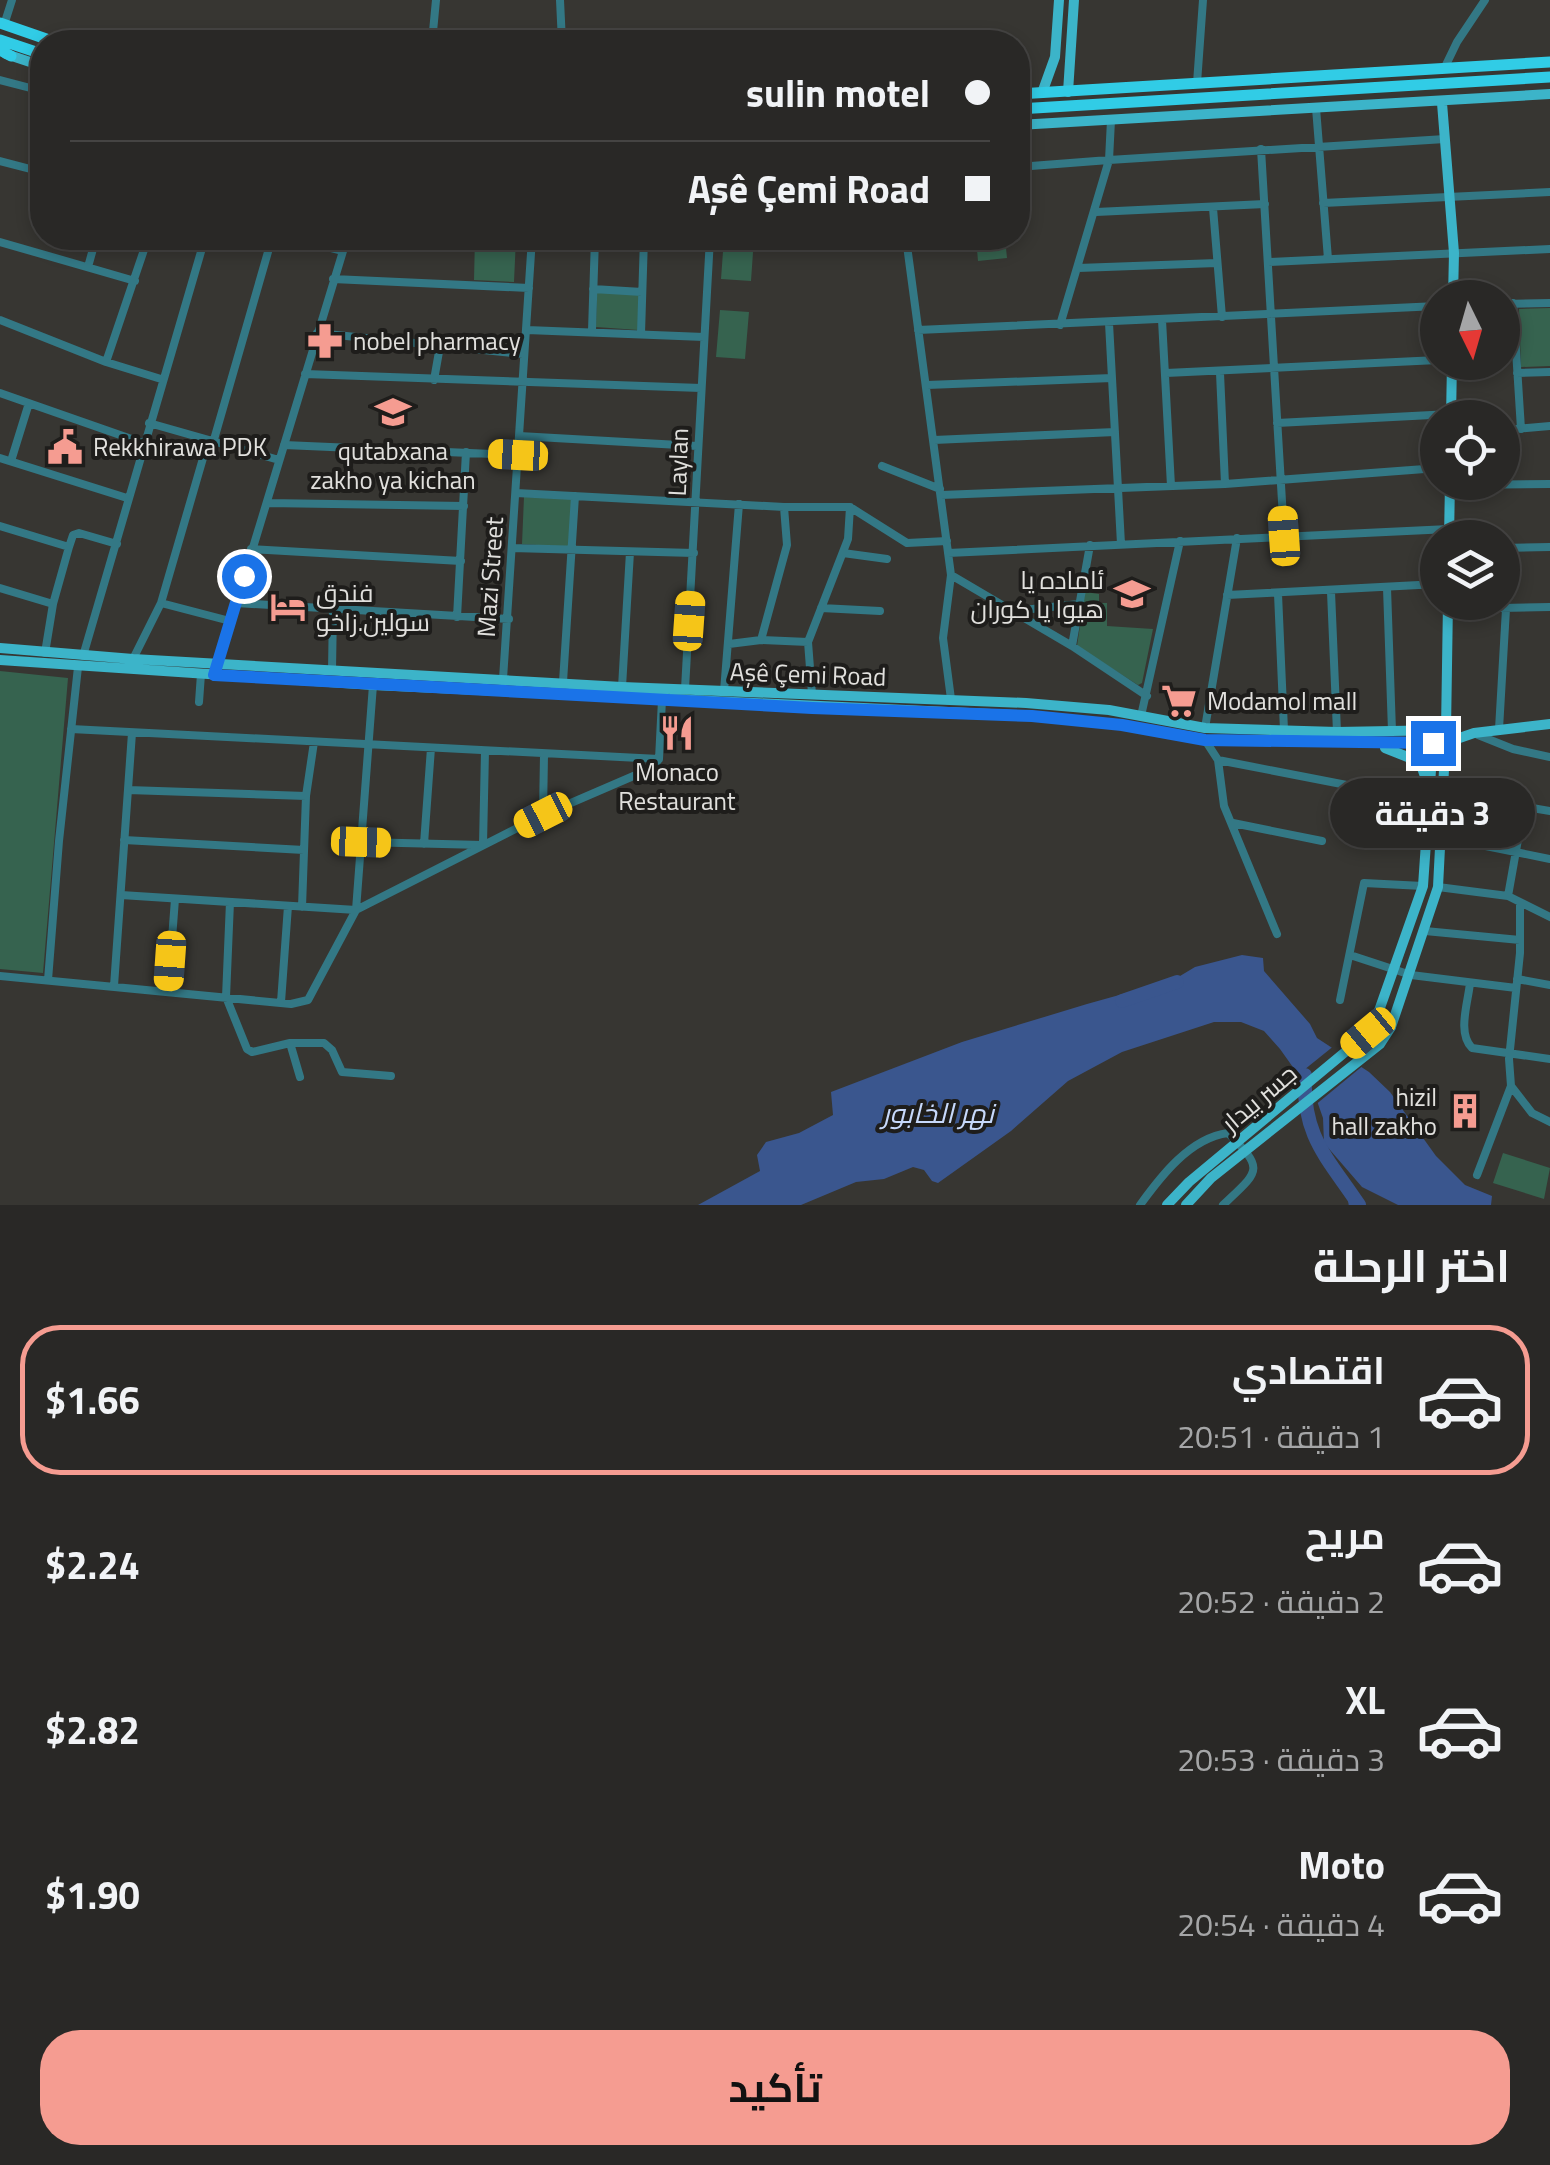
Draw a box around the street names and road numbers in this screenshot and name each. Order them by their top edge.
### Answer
street label: Laylan [658,427,698,497]
street label: Mazi Street [467,515,513,638]
street label: Aşê Çemi Road [729,652,887,696]
street label: جسر بيدار [1211,1055,1305,1142]

